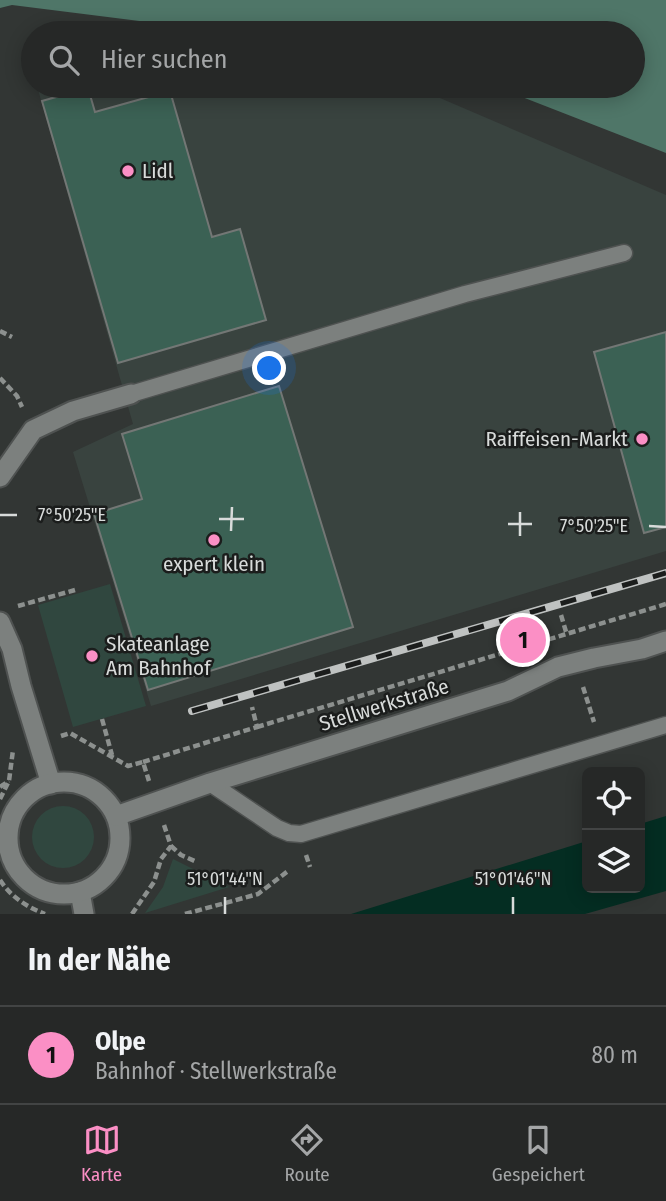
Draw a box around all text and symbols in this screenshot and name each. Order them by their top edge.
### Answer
search box [21,21,645,98]
icon: search [45,41,83,79]
text: Hier suchen [101,44,227,75]
place label: Lidl [142,158,174,184]
marker: Lidl [120,163,136,179]
your location [252,351,286,385]
place label: Raiffeisen-Markt [486,426,628,452]
marker: Raiffeisen-Markt [634,431,650,447]
text: 7°50'25"E [38,504,106,526]
text: 7°50'25"E [560,515,628,537]
marker: expert klein [206,532,222,548]
place label: expert klein [163,551,265,577]
pin: 1 [500,614,546,666]
place label: Skateanlage Am Bahnhof [106,631,212,681]
marker: Skateanlage Am Bahnhof [84,648,100,664]
street label: Stellwerkstraße [316,673,452,737]
map controls [582,767,645,893]
button: locate [582,767,645,830]
button: layers [582,830,645,893]
text: 51°01'44"N [187,868,263,890]
text: 51°01'46"N [475,868,551,890]
text: In der Nähe [28,942,171,978]
text: Olpe [95,1026,146,1057]
text: 1 [46,1041,56,1069]
text: 80 m [591,1041,638,1069]
text: Bahnhof · Stellwerkstraße [95,1057,337,1085]
tab: Karte [81,1121,122,1186]
tab: Route [284,1121,330,1186]
tab: Gespeichert [492,1121,585,1186]

